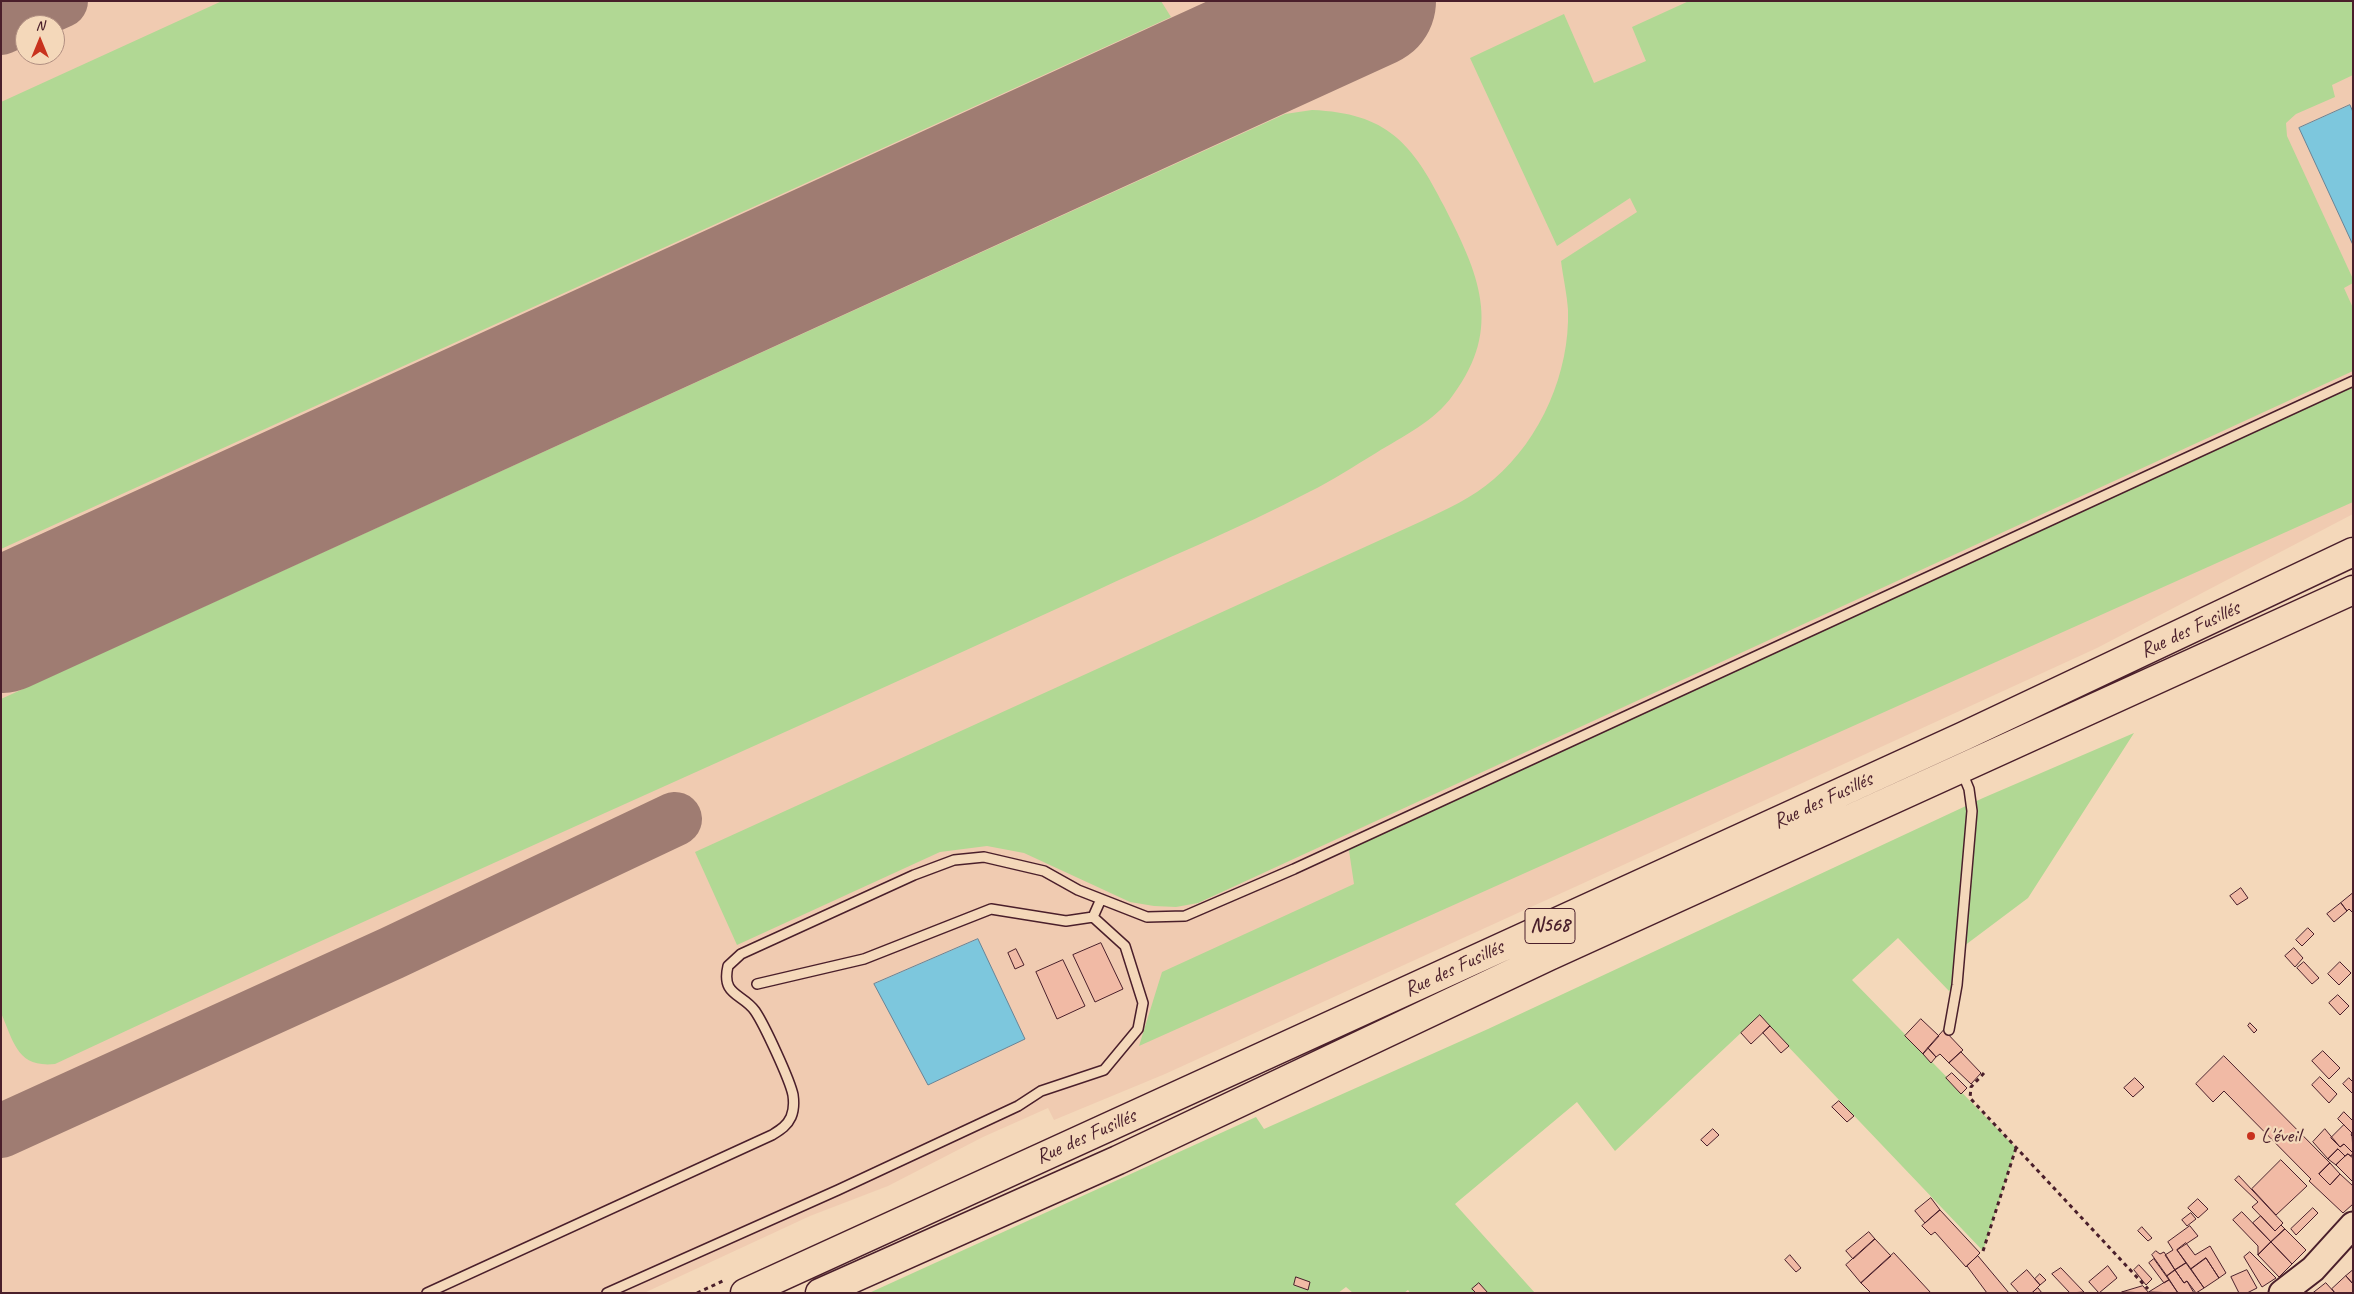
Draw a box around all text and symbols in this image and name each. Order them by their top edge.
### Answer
north arrow [15,15,65,65]
text: N [36,17,44,34]
street label: Rue des Fusillés [2136,596,2244,664]
street label: Rue des Fusillés [1769,767,1877,835]
road number: N568 [1525,908,1575,944]
street label: Rue des Fusillés [1400,935,1508,1003]
street label: Rue des Fusillés [1032,1104,1140,1170]
place label: L'éveil [2261,1123,2300,1149]
marker: L'éveil [2245,1130,2257,1142]

